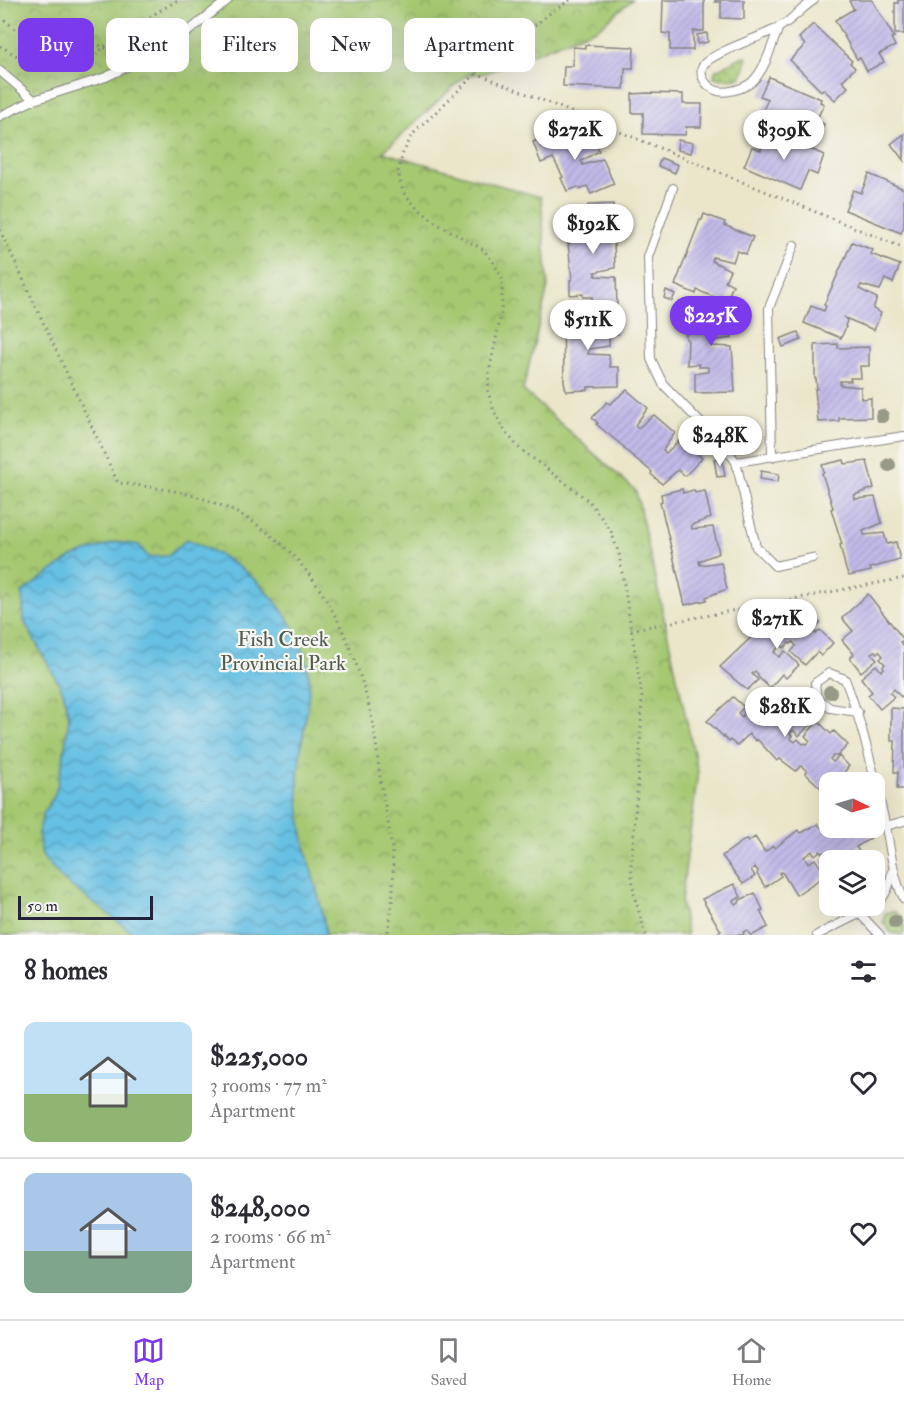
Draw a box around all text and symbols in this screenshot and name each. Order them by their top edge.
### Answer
chip: Buy [18,18,94,72]
chip: Rent [106,18,189,72]
chip: Filters [201,18,298,72]
chip: New [310,18,392,72]
chip: Apartment [404,18,535,72]
pin: $272K [533,110,617,161]
pin: $309K [742,110,826,161]
text: $272K [548,117,602,142]
text: $309K [757,117,811,142]
pin: $192K [551,204,635,255]
text: $192K [567,211,619,236]
pin: $225K [669,296,753,347]
pin: $511K [546,300,630,351]
text: $225K [684,303,738,328]
text: $511K [564,307,612,332]
pin: $248K [678,416,762,467]
text: $248K [692,423,748,448]
pin: $271K [735,599,819,650]
text: $271K [751,606,803,631]
park label: Fish Creek Provincial Park [220,626,346,677]
pin: $281K [743,687,827,738]
text: $281K [759,694,811,719]
north arrow [819,772,885,838]
map controls [819,772,885,916]
button: layers [819,850,885,916]
scale bar [18,893,153,920]
text: 50 m [27,896,58,916]
text: 8 homes [24,955,108,987]
icon: filters [847,955,880,988]
text: $225,000 [210,1041,308,1073]
icon: home [72,1046,144,1118]
icon: heart [847,1066,880,1099]
text: 3 rooms · 77 m² [210,1073,327,1098]
text: Apartment [210,1098,295,1123]
text: $248,000 [210,1192,310,1224]
icon: home [72,1197,144,1269]
icon: heart [847,1217,880,1250]
text: 2 rooms · 66 m² [210,1224,331,1249]
text: Apartment [210,1249,295,1274]
tab: Map [132,1334,165,1390]
tab: Saved [430,1334,467,1390]
tab: Home [732,1334,772,1390]

